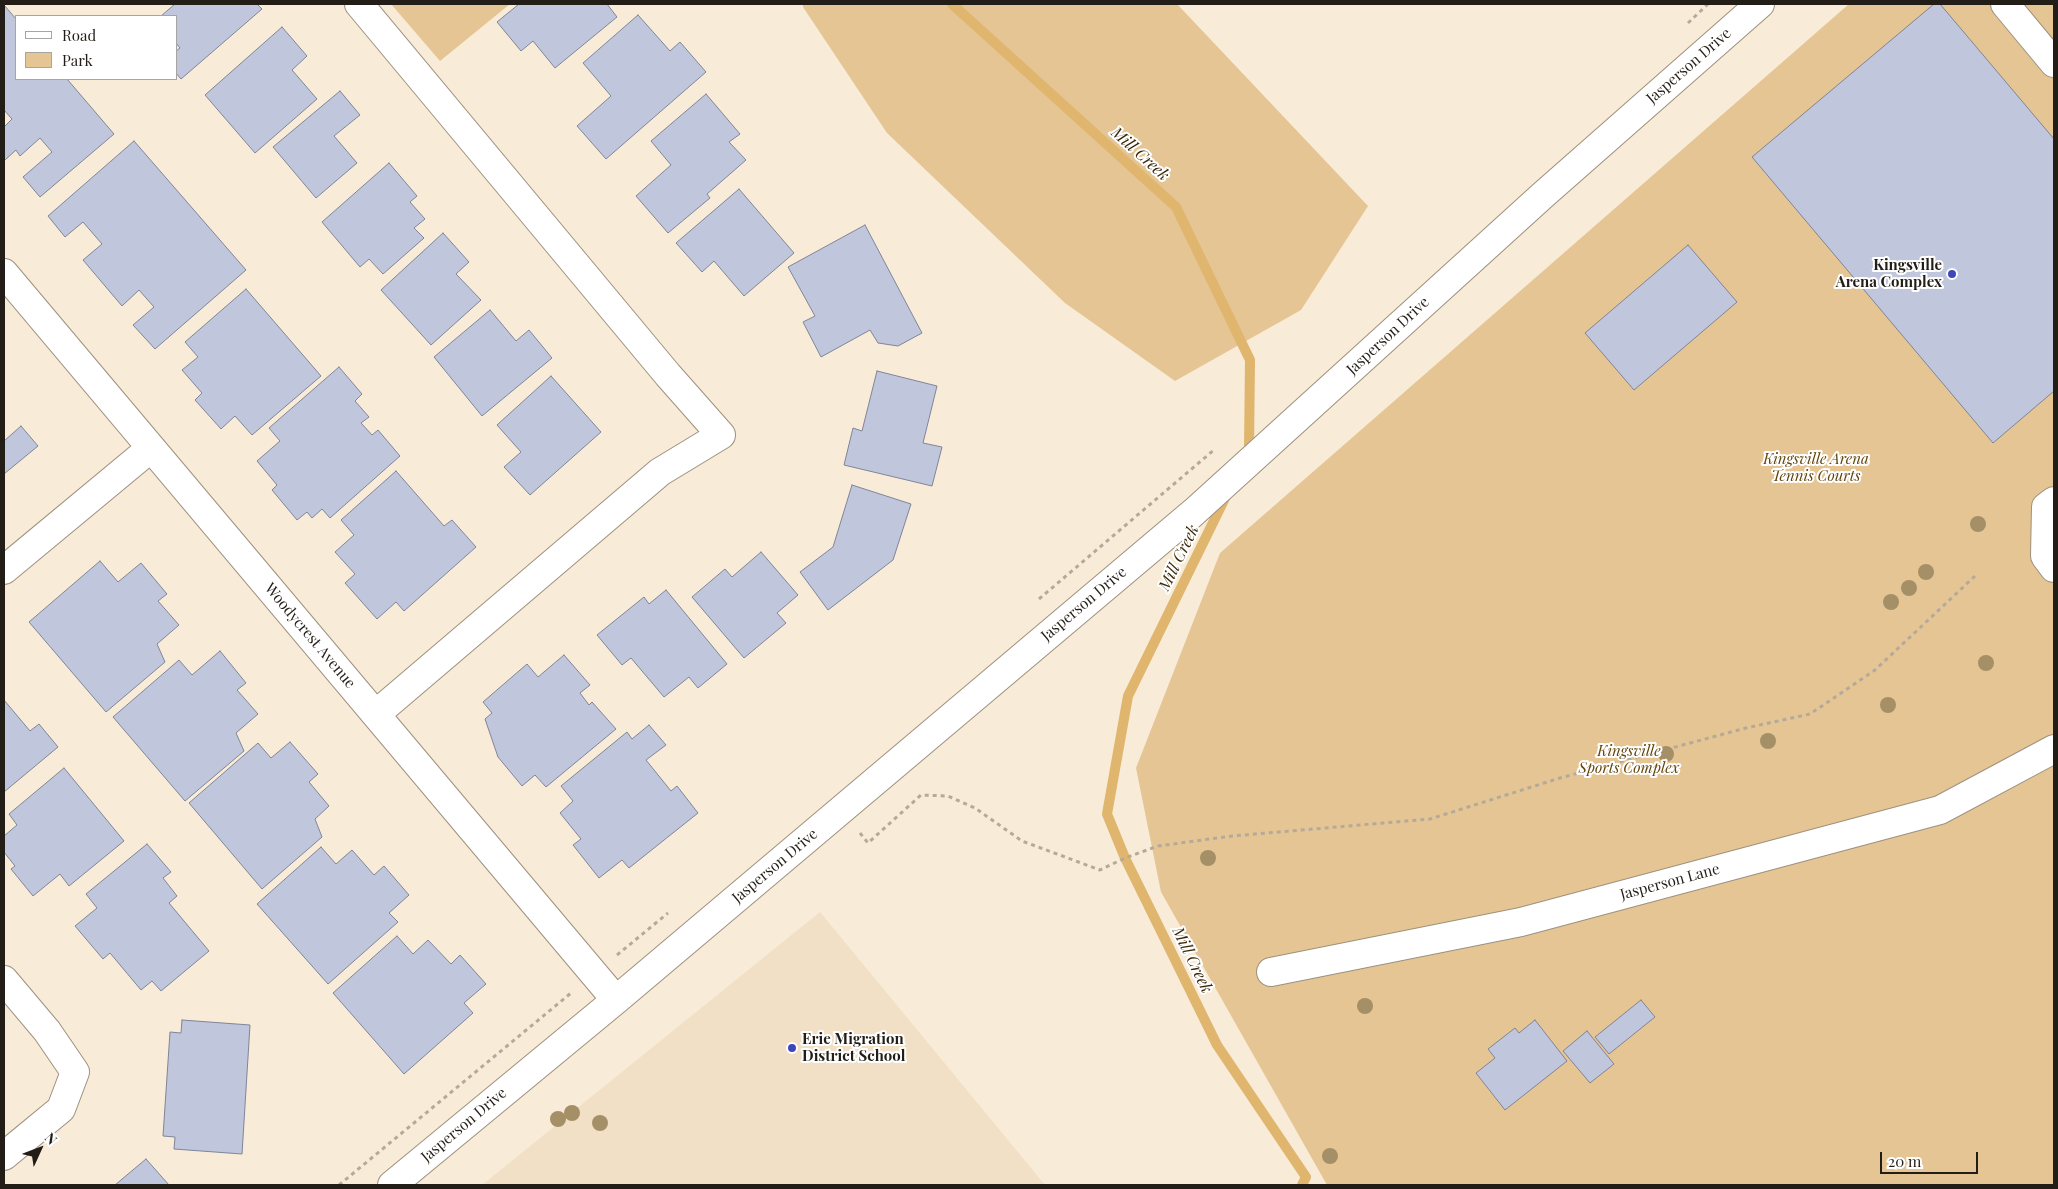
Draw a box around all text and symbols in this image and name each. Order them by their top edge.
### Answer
legend [15,15,178,80]
street label: Jasperson Drive [1643,24,1735,108]
text: Road [62,25,96,45]
text: Park [62,50,93,70]
water label: Mill Creek [1107,123,1173,185]
place label: Kingsville Arena Complex [1836,256,1942,291]
marker: Kingsville Arena Complex [1946,268,1958,280]
street label: Jasperson Drive [1343,293,1433,379]
park label: Kingsville Arena Tennis Courts [1763,450,1869,485]
water label: Mill Creek [1155,522,1203,594]
street label: Jasperson Drive [1038,563,1130,645]
street label: Woodycrest Avenue [261,580,359,692]
park label: Kingsville Sports Complex [1579,742,1679,777]
street label: Jasperson Drive [729,825,821,907]
street label: Jasperson Lane [1618,860,1722,904]
water label: Mill Creek [1168,924,1216,996]
place label: Erie Migration District School [802,1030,905,1065]
marker: Erie Migration District School [786,1042,798,1054]
street label: Jasperson Drive [418,1084,510,1166]
north arrow [15,1124,65,1174]
text: N [41,1128,62,1149]
scale bar [1883,1142,1980,1174]
text: 20 m [1888,1151,1921,1171]

